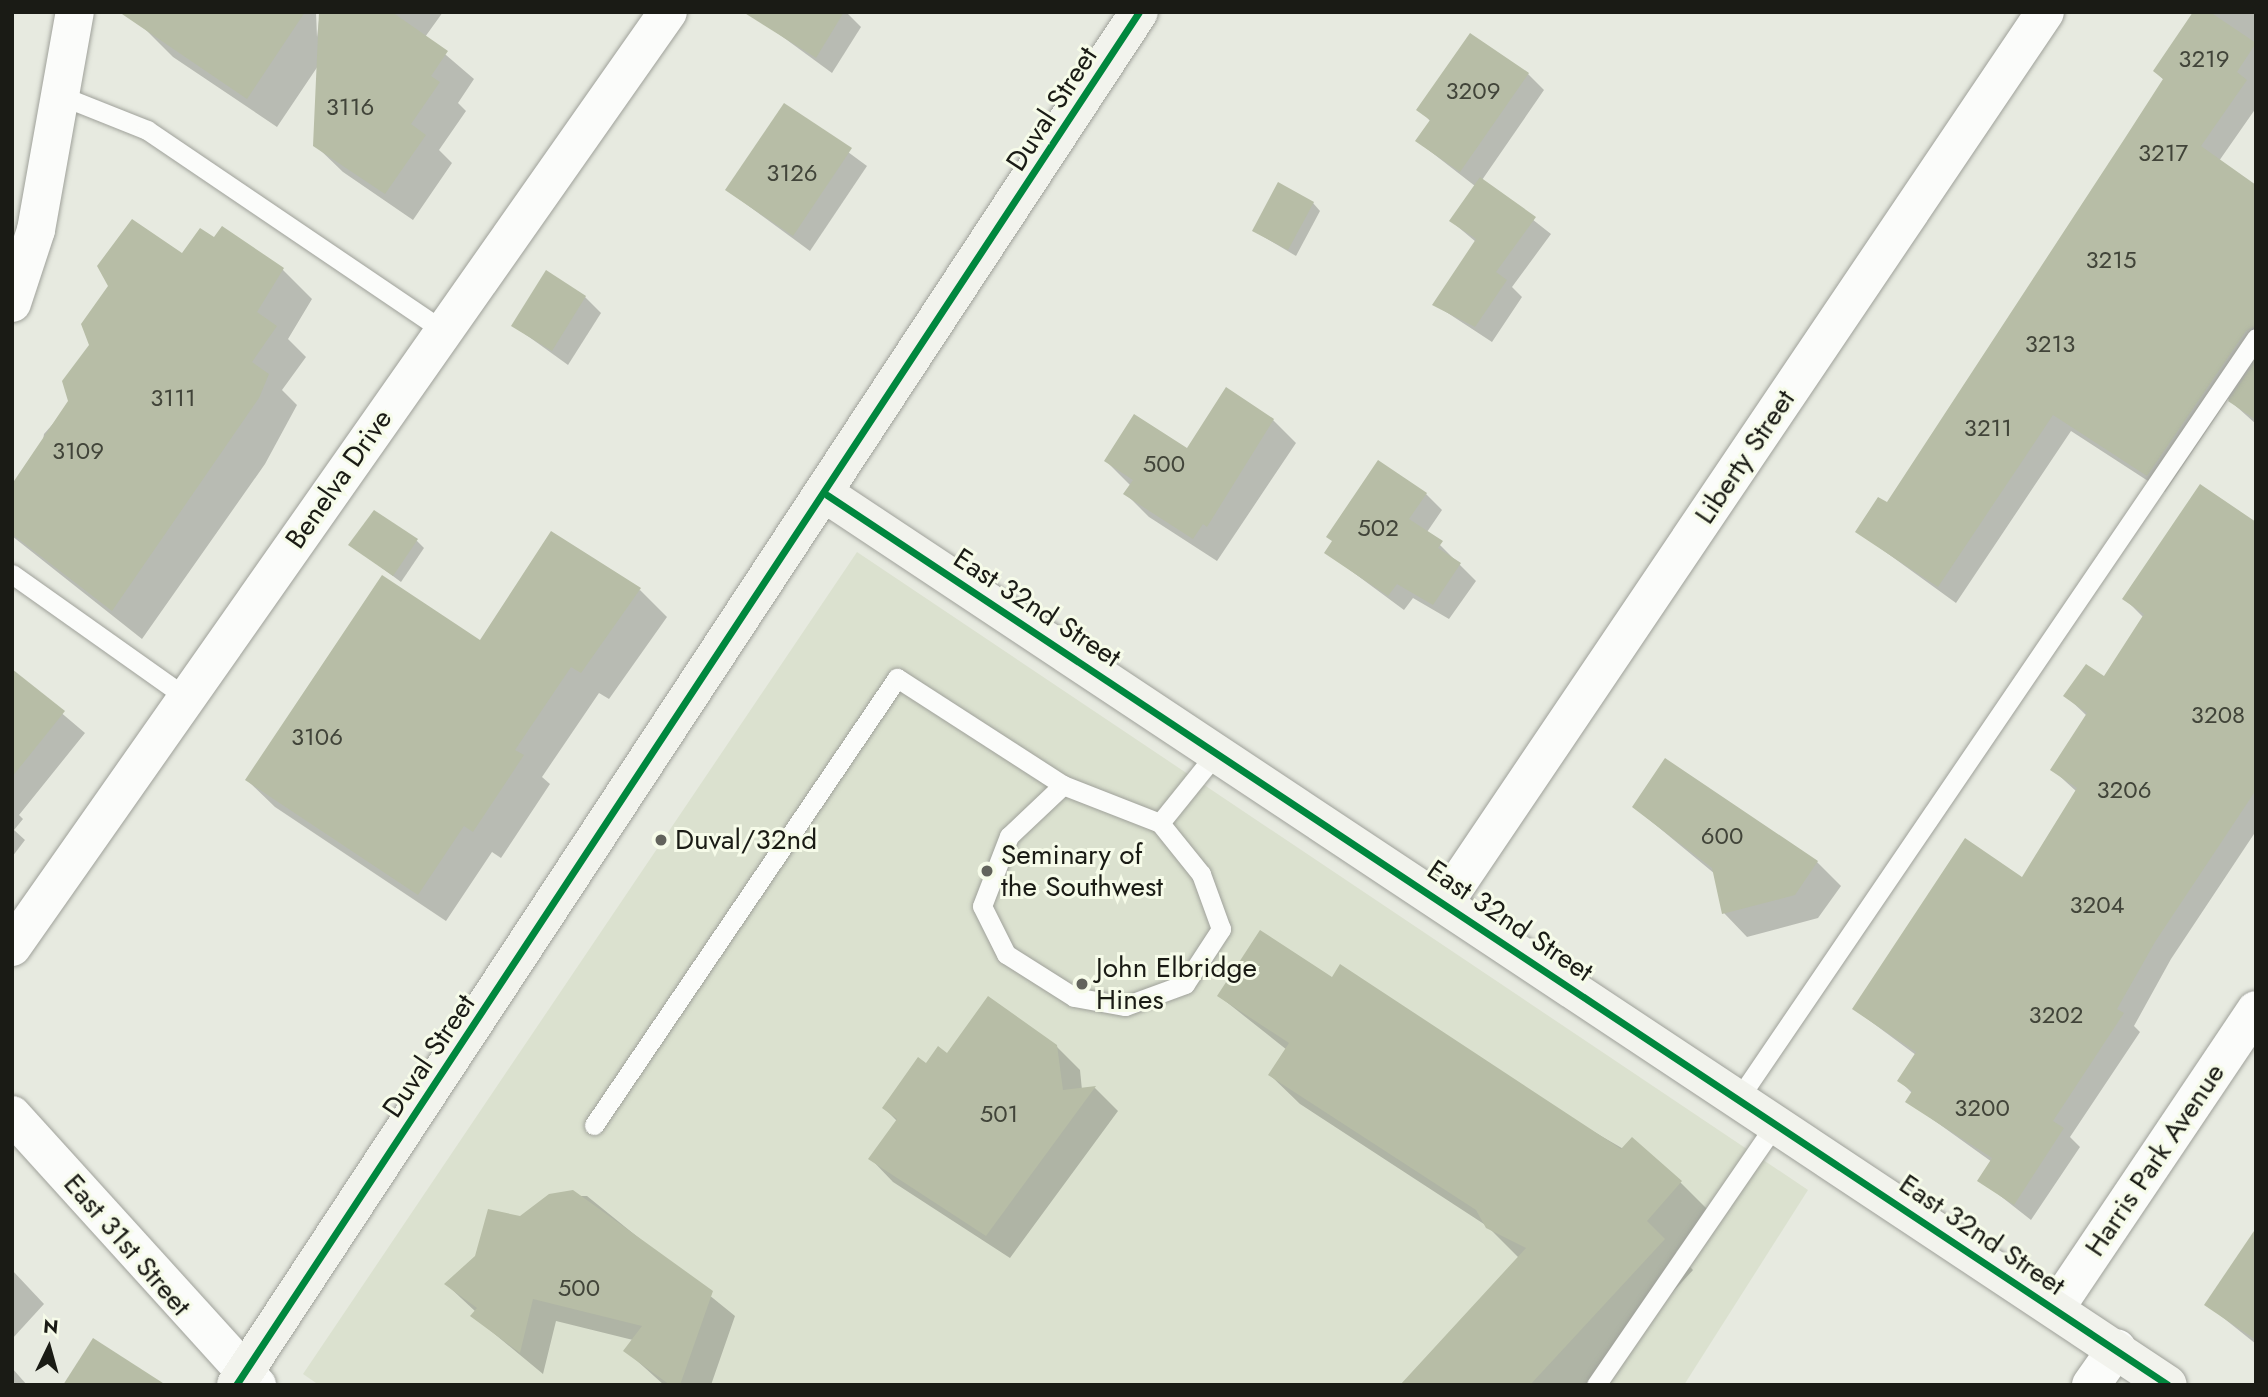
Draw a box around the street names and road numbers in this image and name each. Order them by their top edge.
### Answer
street label: Duval Street [999,41,1105,177]
street label: Liberty Street [1688,384,1802,530]
street label: Benelva Drive [279,403,399,555]
street label: East 32nd Street [947,542,1127,674]
street label: East 32nd Street [1421,853,1599,989]
street label: Duval Street [376,988,482,1124]
street label: Harris Park Avenue [2078,1057,2232,1263]
street label: East 31st Street [56,1167,198,1323]
street label: East 32nd Street [1893,1167,2071,1303]

